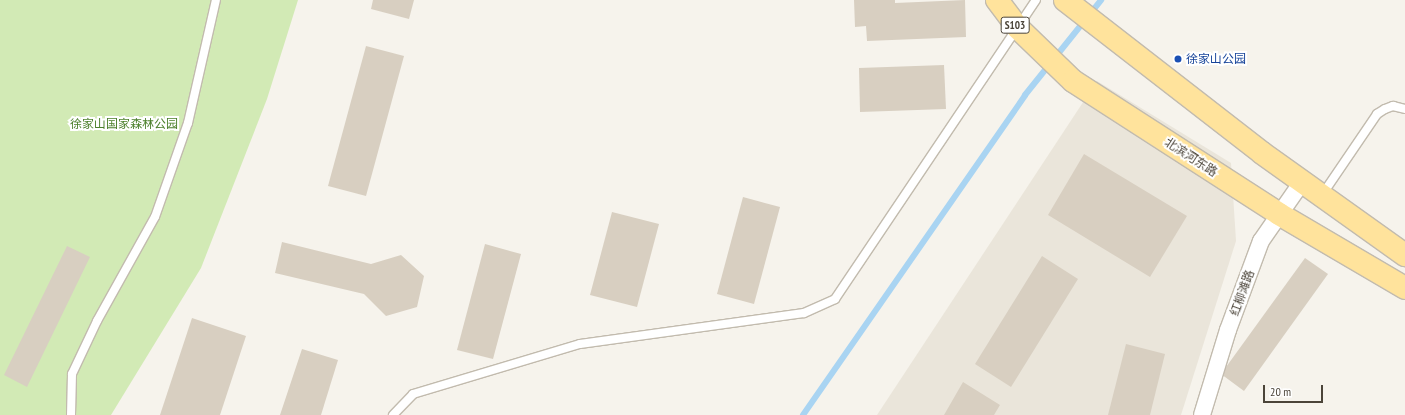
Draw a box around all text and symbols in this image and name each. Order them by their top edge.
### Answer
road number: S103 [1000,16,1030,34]
place label: 徐家山公园 [1186,52,1246,66]
marker: 徐家山公园 [1173,54,1183,64]
park label: 徐家山国家森林公园 [70,117,178,131]
street label: 北滨河东路 [1162,135,1220,179]
street label: 红柳滩路 [1227,268,1257,318]
scale bar [1265,377,1325,403]
text: 20 m [1270,384,1291,399]

